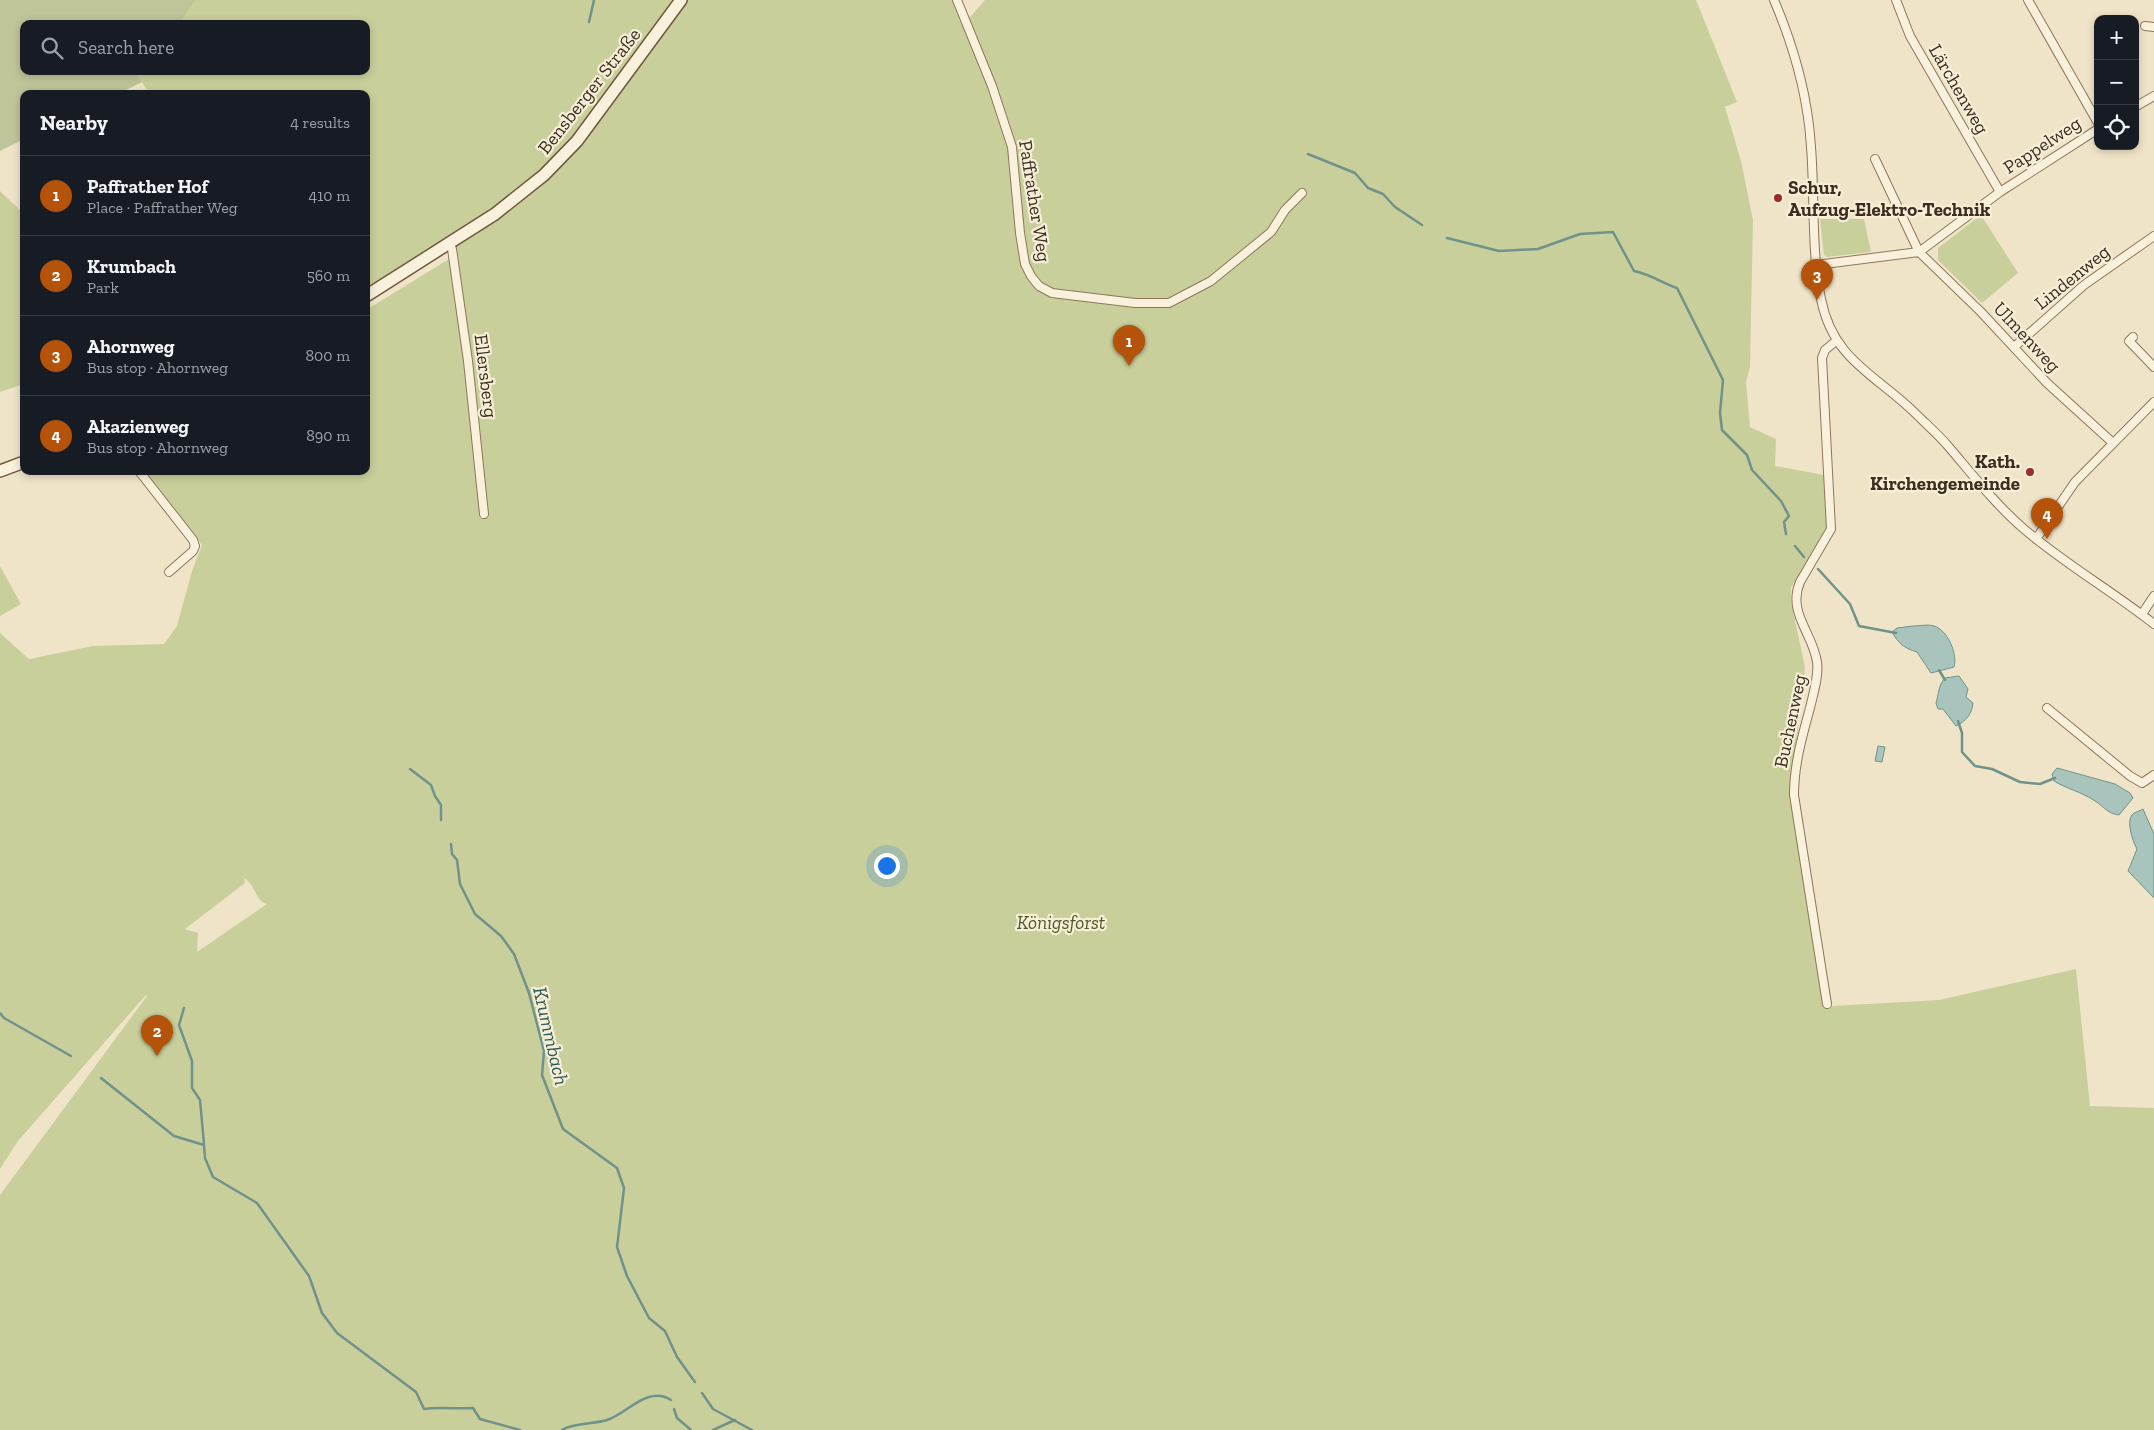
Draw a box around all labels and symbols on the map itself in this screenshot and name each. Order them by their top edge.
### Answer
street label: Bensberger Straße [533,23,645,159]
street label: Lärchenweg [1924,40,1994,139]
street label: Pappelweg [1999,111,2086,179]
street label: Paffrather Weg [1014,138,1056,264]
place label: Schur, Aufzug-Elektro-Technik [1788,176,1991,221]
marker: Schur, Aufzug-Elektro-Technik [1772,192,1784,204]
street label: Lindenweg [2030,239,2115,314]
pin: 3 [1801,259,1833,300]
street label: Ulmenweg [1988,297,2066,378]
pin: 1 [1113,325,1145,366]
street label: Ellersberg [469,333,503,420]
place label: Kath. Kirchengemeinde [1870,450,2020,495]
marker: Kath. Kirchengemeinde [2024,466,2036,478]
pin: 4 [2031,498,2063,539]
street label: Buchenweg [1769,672,1811,770]
your location [874,853,900,879]
park label: Königsforst [1017,911,1106,934]
water label: Krummbach [528,985,574,1087]
pin: 2 [141,1015,173,1056]

